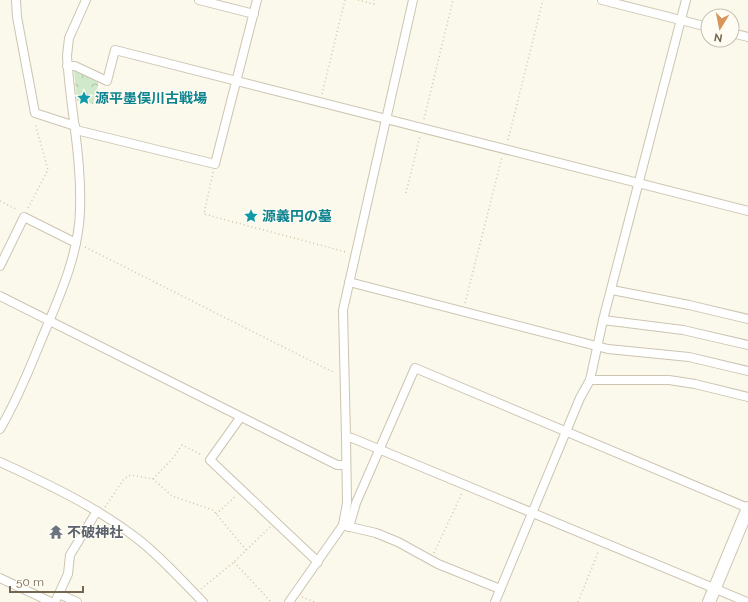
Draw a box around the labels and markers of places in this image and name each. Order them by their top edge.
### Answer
place icon: 源平墨俣川古戦場 [76,90,92,106]
place label: 源平墨俣川古戦場 [95,90,207,106]
place icon: 源義円の墓 [243,208,259,224]
place label: 源義円の墓 [262,208,332,224]
temple icon: 不破神社 [48,524,64,540]
place label: 不破神社 [67,524,123,540]

